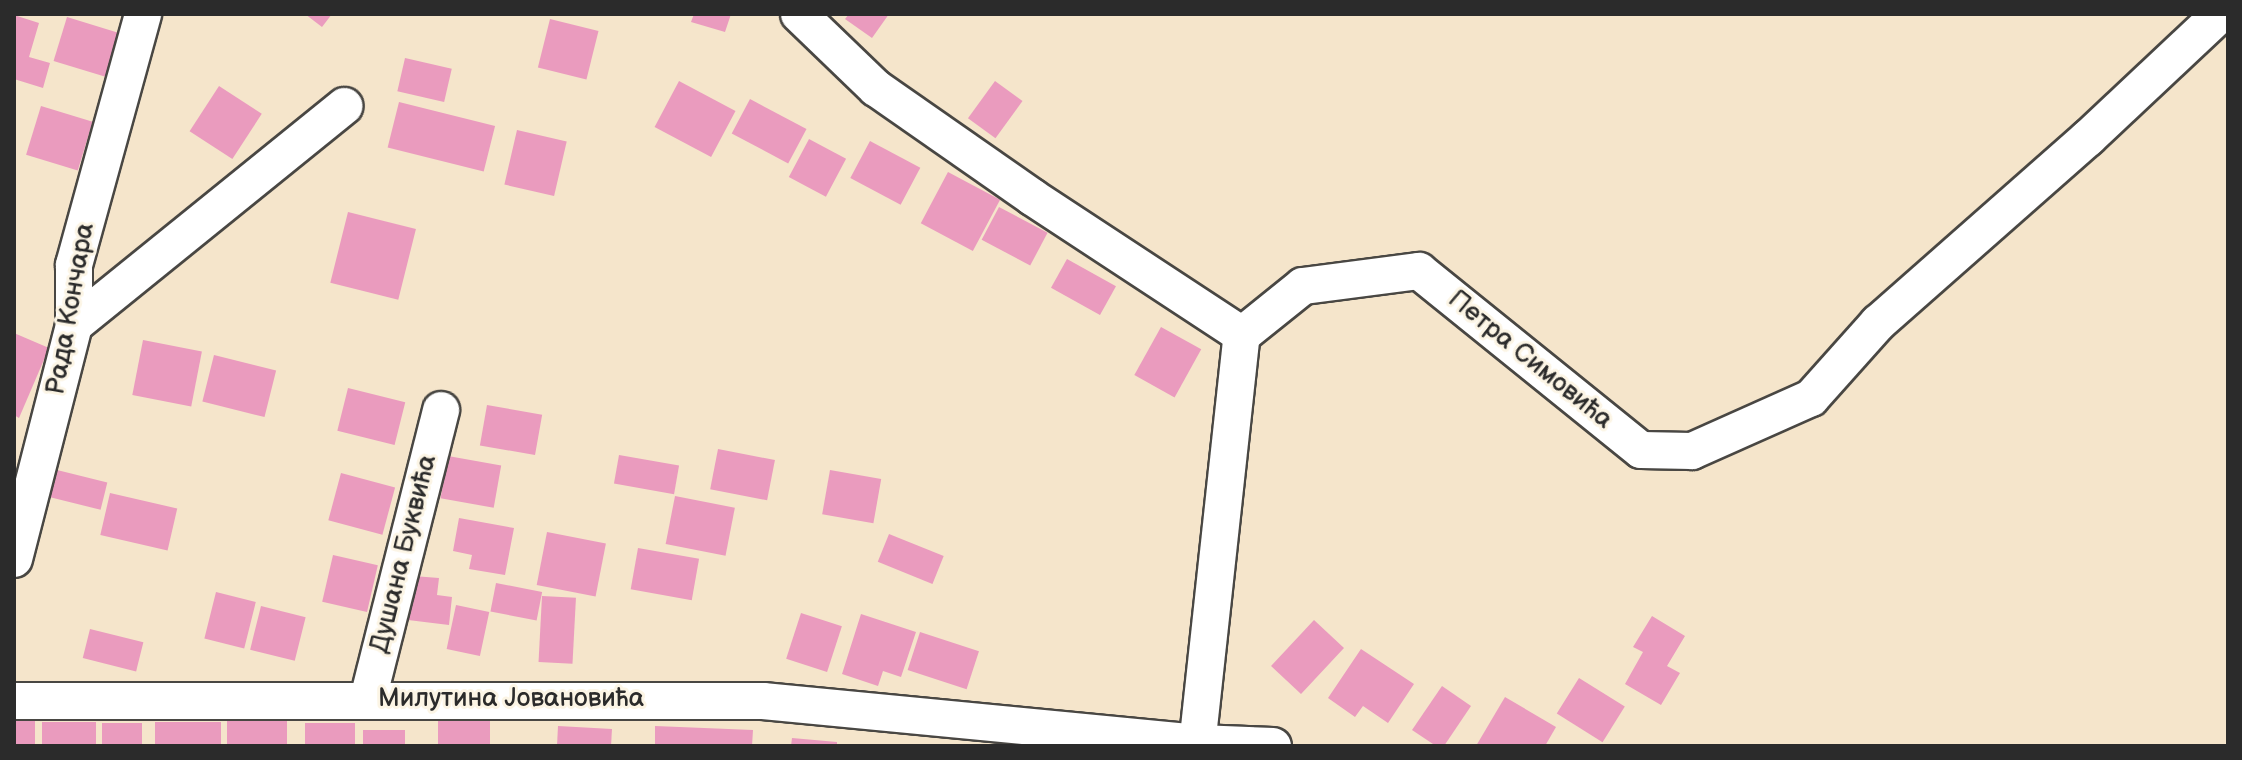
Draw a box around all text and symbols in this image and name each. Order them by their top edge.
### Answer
street label: Рада Кончара [41,221,101,397]
street label: Петра Симовића [1442,284,1618,436]
street label: Душана Буквића [364,452,444,656]
street label: Милутина Јовановића [378,683,644,715]

